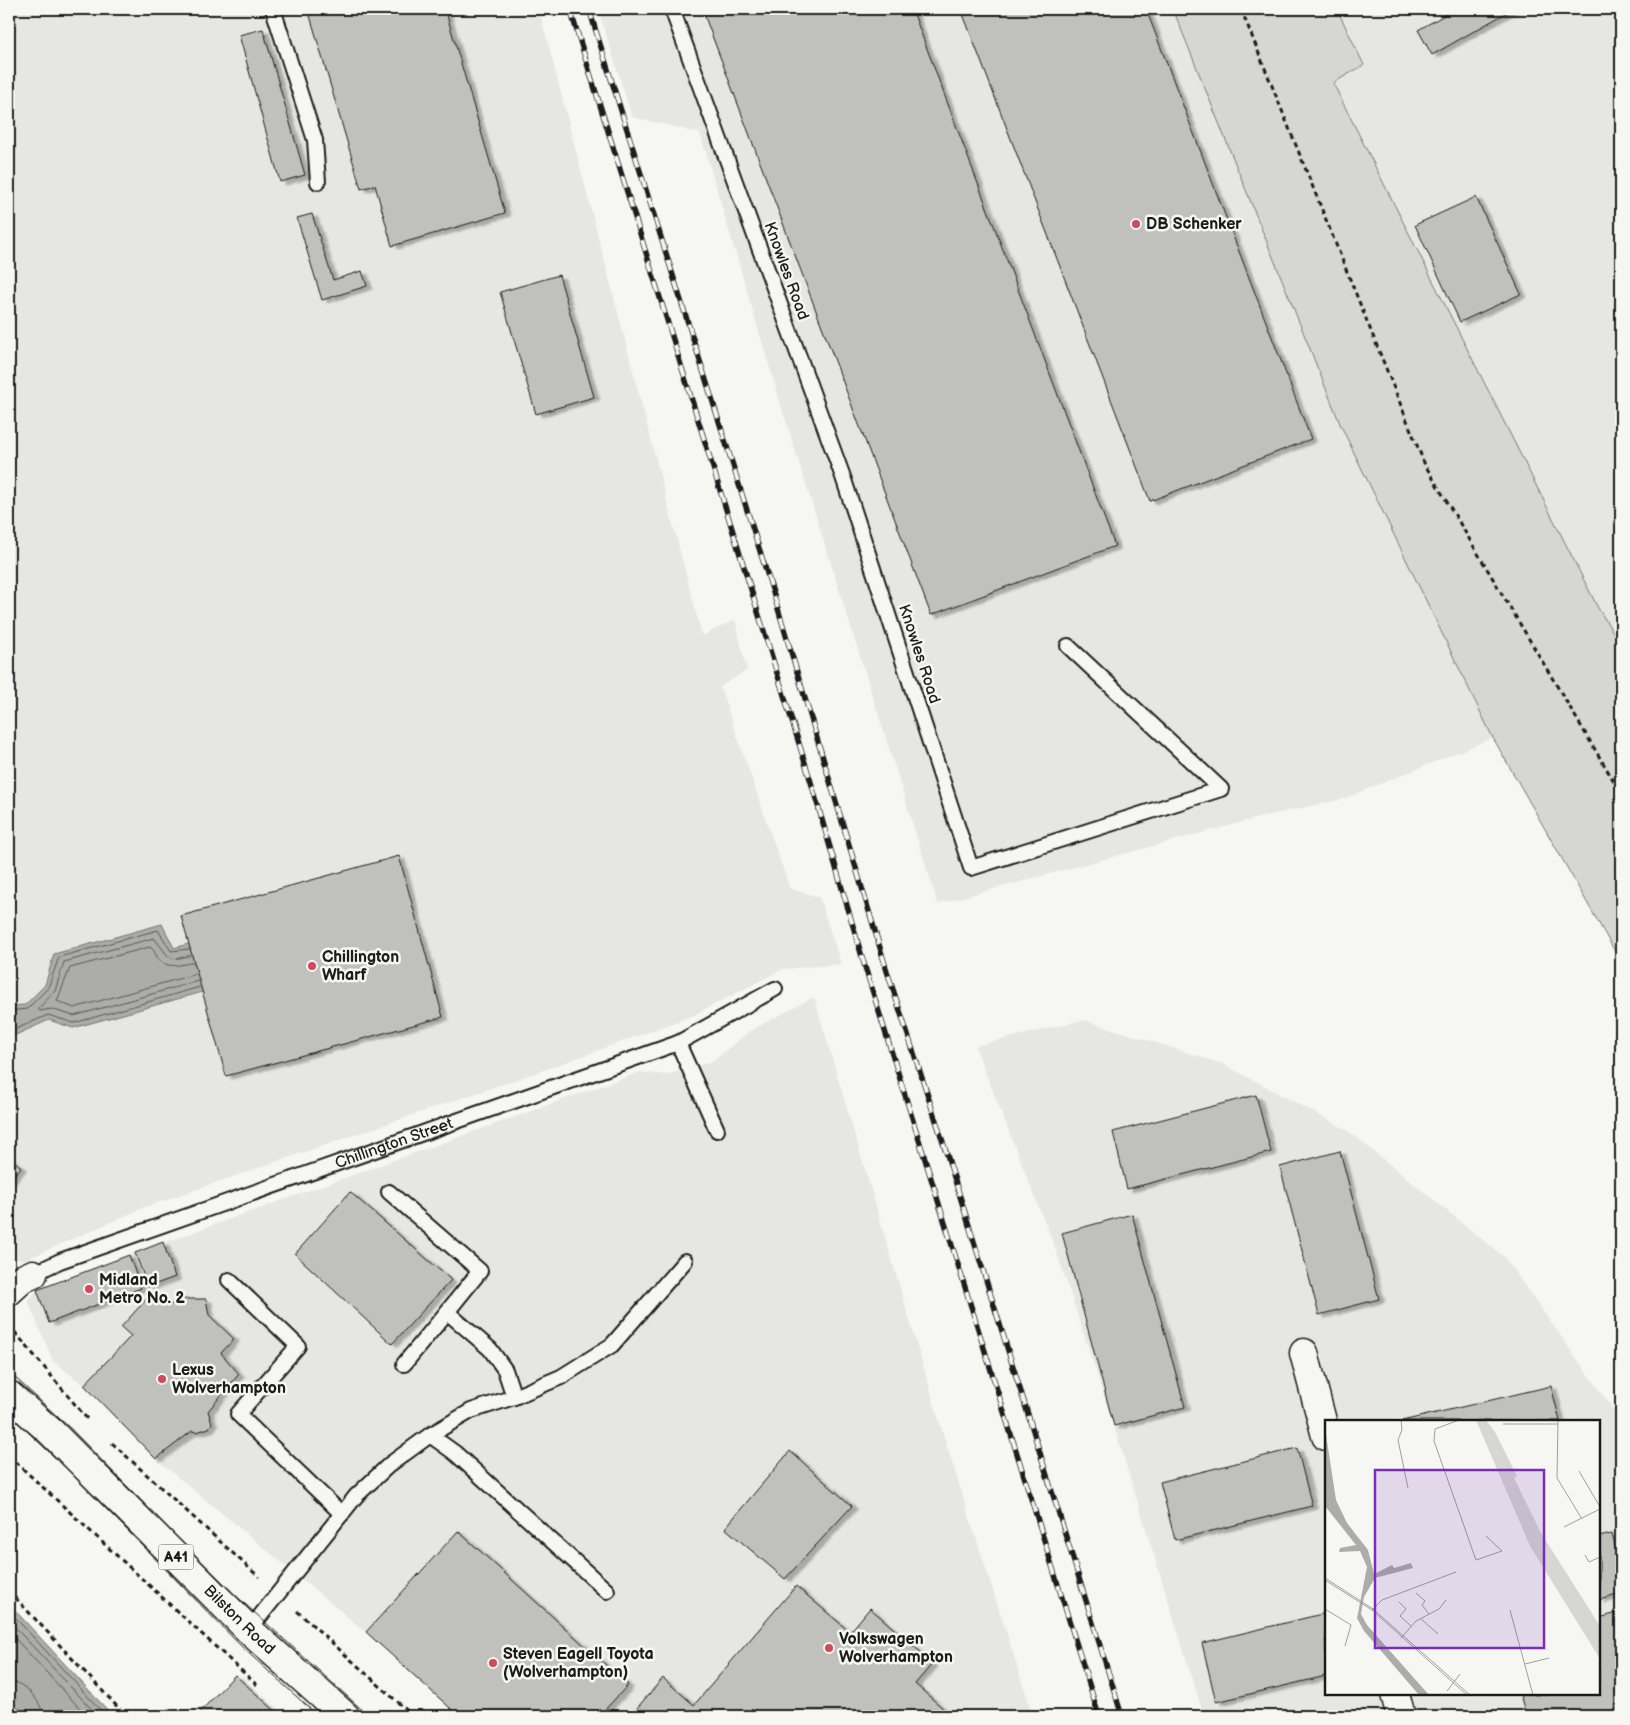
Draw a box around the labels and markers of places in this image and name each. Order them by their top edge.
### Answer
place label: DB Schenker [1146,215,1242,234]
marker: DB Schenker [1130,218,1142,230]
place label: Chillington Wharf [322,948,399,985]
marker: Chillington Wharf [306,960,318,972]
place label: Midland Metro No. 2 [99,1271,185,1308]
marker: Midland Metro No. 2 [83,1283,95,1295]
place label: Lexus Wolverhampton [172,1361,286,1398]
marker: Lexus Wolverhampton [156,1373,168,1385]
place label: Volkswagen Wolverhampton [839,1630,953,1667]
marker: Volkswagen Wolverhampton [823,1642,835,1654]
place label: Steven Eagell Toyota (Wolverhampton) [503,1645,654,1682]
marker: Steven Eagell Toyota (Wolverhampton) [487,1657,499,1669]

